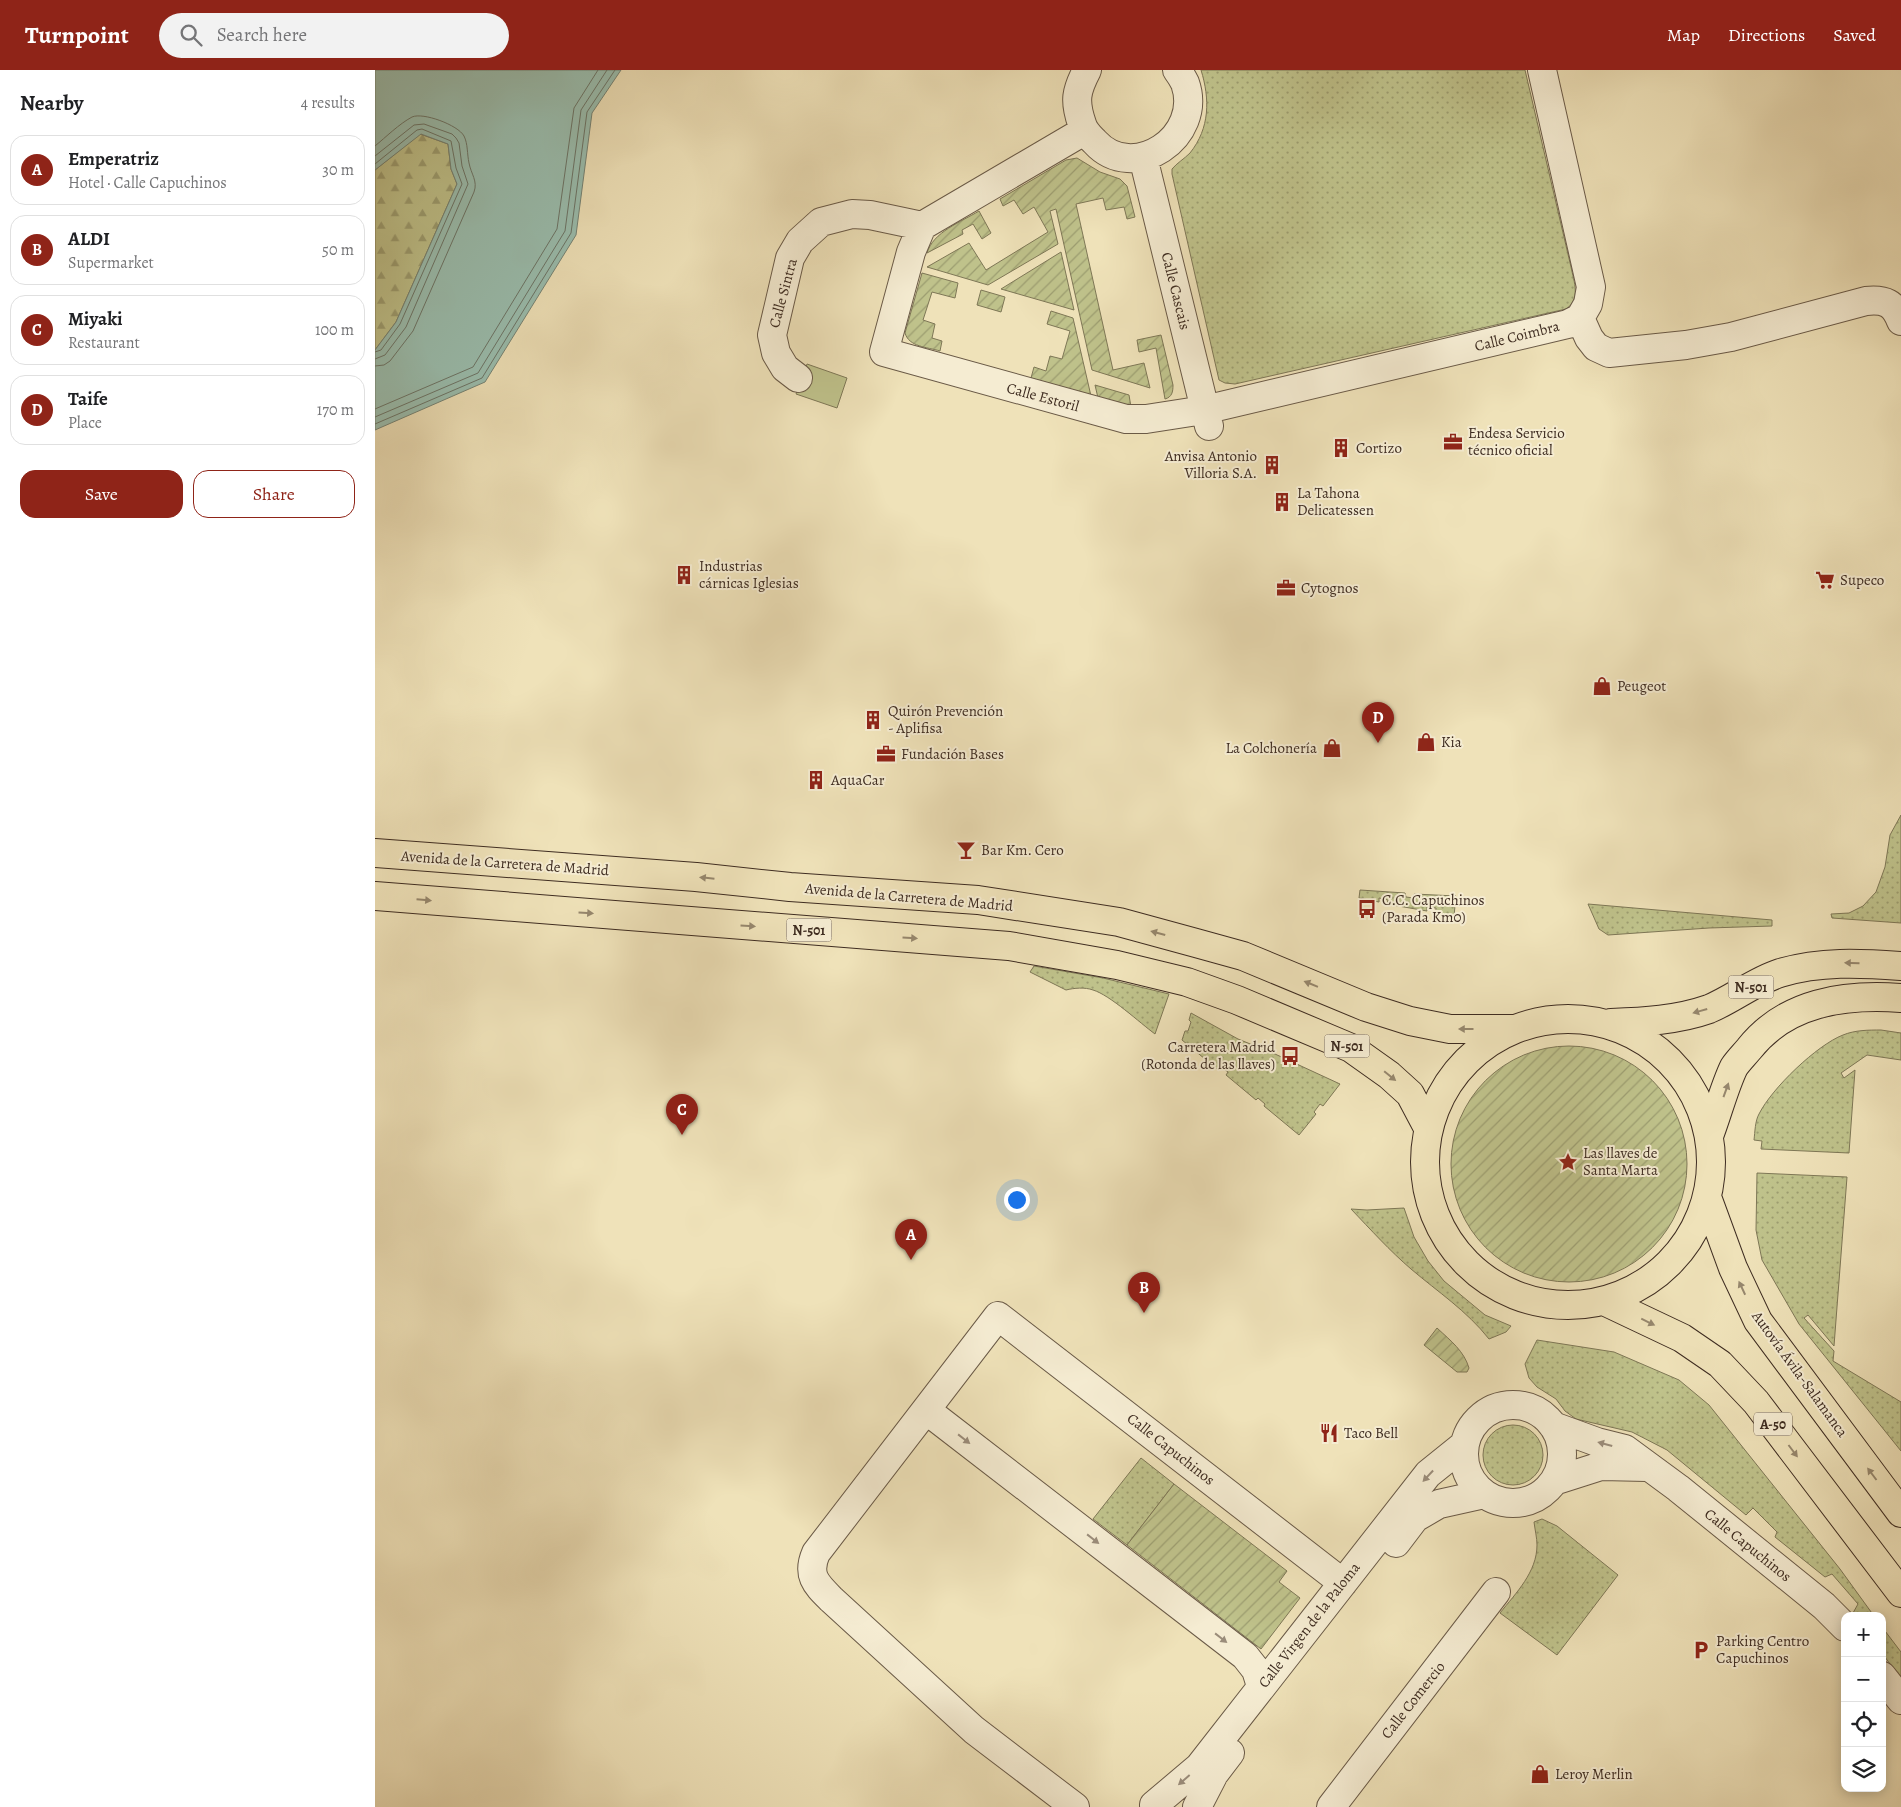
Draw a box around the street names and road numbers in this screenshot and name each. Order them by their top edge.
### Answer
street label: Calle Cascais [1157,250,1195,332]
street label: Calle Sintra [764,256,802,330]
street label: Calle Coimbra [1472,316,1562,356]
street label: Calle Estoril [1005,378,1082,416]
street label: Avenida de la Carretera de Madrid [399,846,611,880]
street label: Avenida de la Carretera de Madrid [803,878,1015,916]
road number: N-501 [787,918,831,942]
road number: N-501 [1729,976,1773,999]
road number: N-501 [1325,1034,1369,1058]
street label: Autovía Ávila-Salamanca [1747,1306,1853,1441]
street label: Calle Capuchinos [1123,1408,1219,1490]
road number: A-50 [1754,1412,1792,1436]
street label: Calle Capuchinos [1700,1504,1796,1586]
street label: Calle Virgen de la Paloma [1254,1558,1364,1692]
street label: Calle Comercio [1377,1657,1449,1743]

